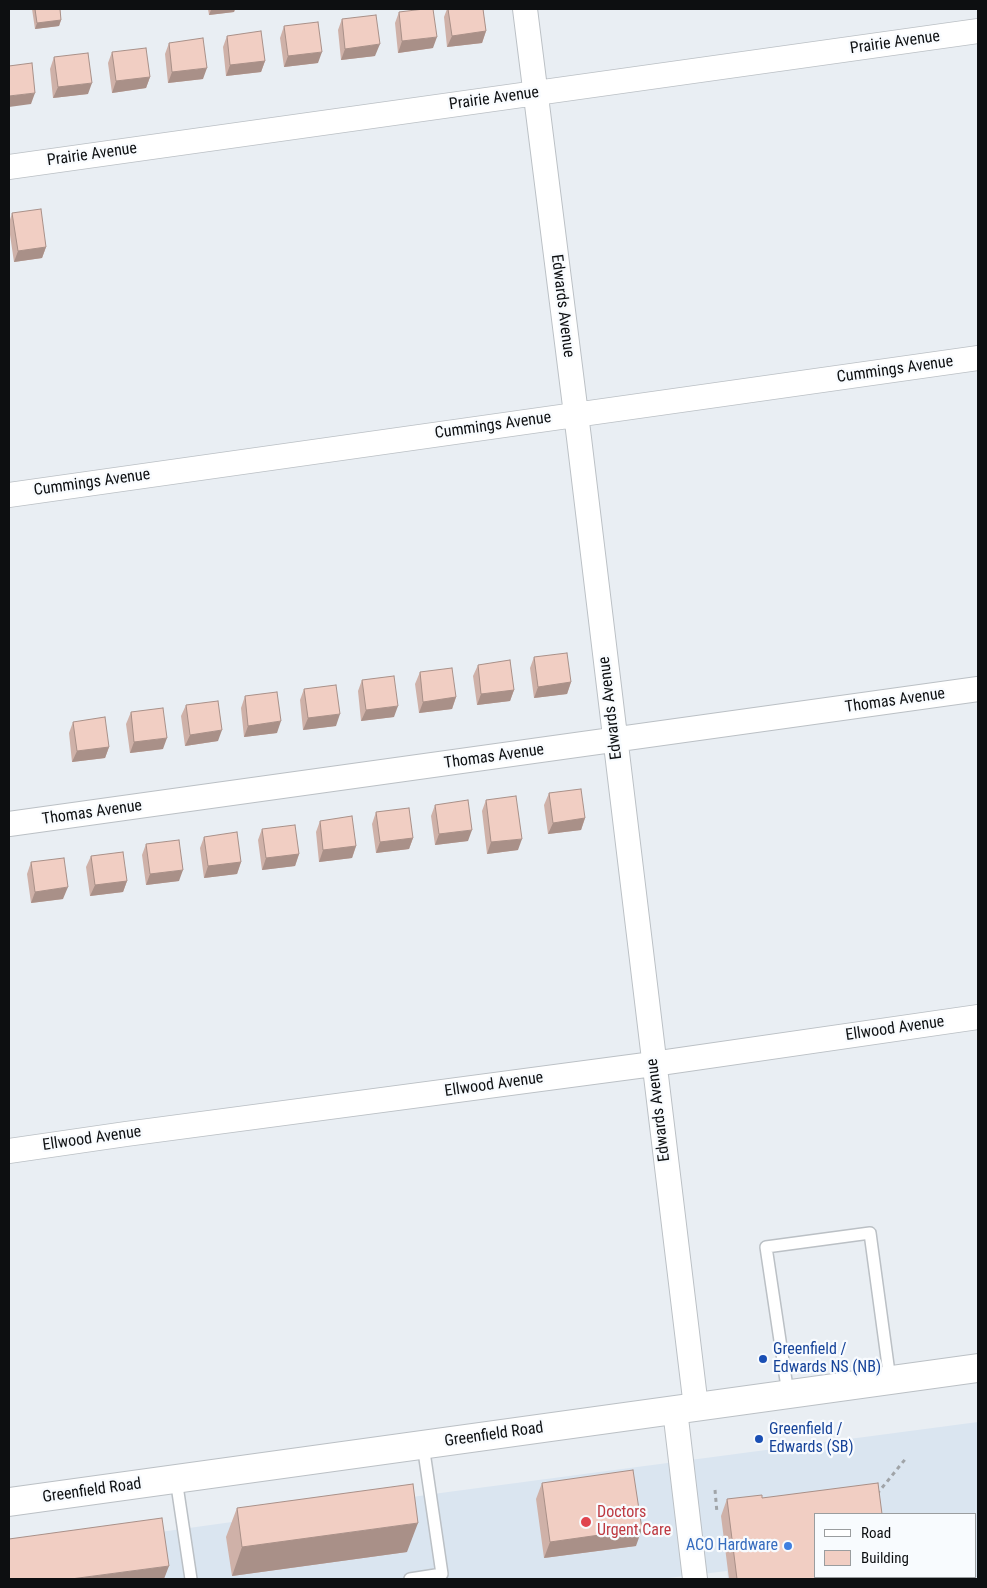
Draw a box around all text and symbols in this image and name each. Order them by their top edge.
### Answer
street label: Prairie Avenue [849,27,941,59]
street label: Prairie Avenue [448,83,540,115]
street label: Prairie Avenue [46,139,138,171]
street label: Edwards Avenue [546,253,578,359]
street label: Cummings Avenue [836,352,954,388]
street label: Cummings Avenue [434,408,552,444]
street label: Cummings Avenue [33,465,151,501]
street label: Edwards Avenue [595,655,627,761]
street label: Thomas Avenue [844,684,946,718]
street label: Thomas Avenue [443,740,545,774]
street label: Thomas Avenue [41,796,143,830]
street label: Ellwood Avenue [844,1013,946,1045]
street label: Edwards Avenue [643,1057,675,1163]
street label: Ellwood Avenue [443,1069,545,1101]
street label: Ellwood Avenue [41,1123,143,1155]
place label: Greenfield / Edwards NS (NB) [773,1340,881,1378]
marker: Greenfield / Edwards NS (NB) [757,1353,769,1365]
street label: Greenfield Road [443,1419,545,1451]
place label: Greenfield / Edwards (SB) [769,1420,854,1458]
marker: Greenfield / Edwards (SB) [753,1433,765,1445]
street label: Greenfield Road [41,1475,143,1507]
place label: Doctors Urgent Care [597,1503,671,1541]
legend [814,1513,977,1578]
marker: Doctors Urgent Care [579,1515,593,1529]
text: Road [861,1524,891,1542]
place label: ACO Hardware [686,1536,778,1556]
marker: ACO Hardware [782,1540,794,1552]
text: Building [861,1549,909,1567]

